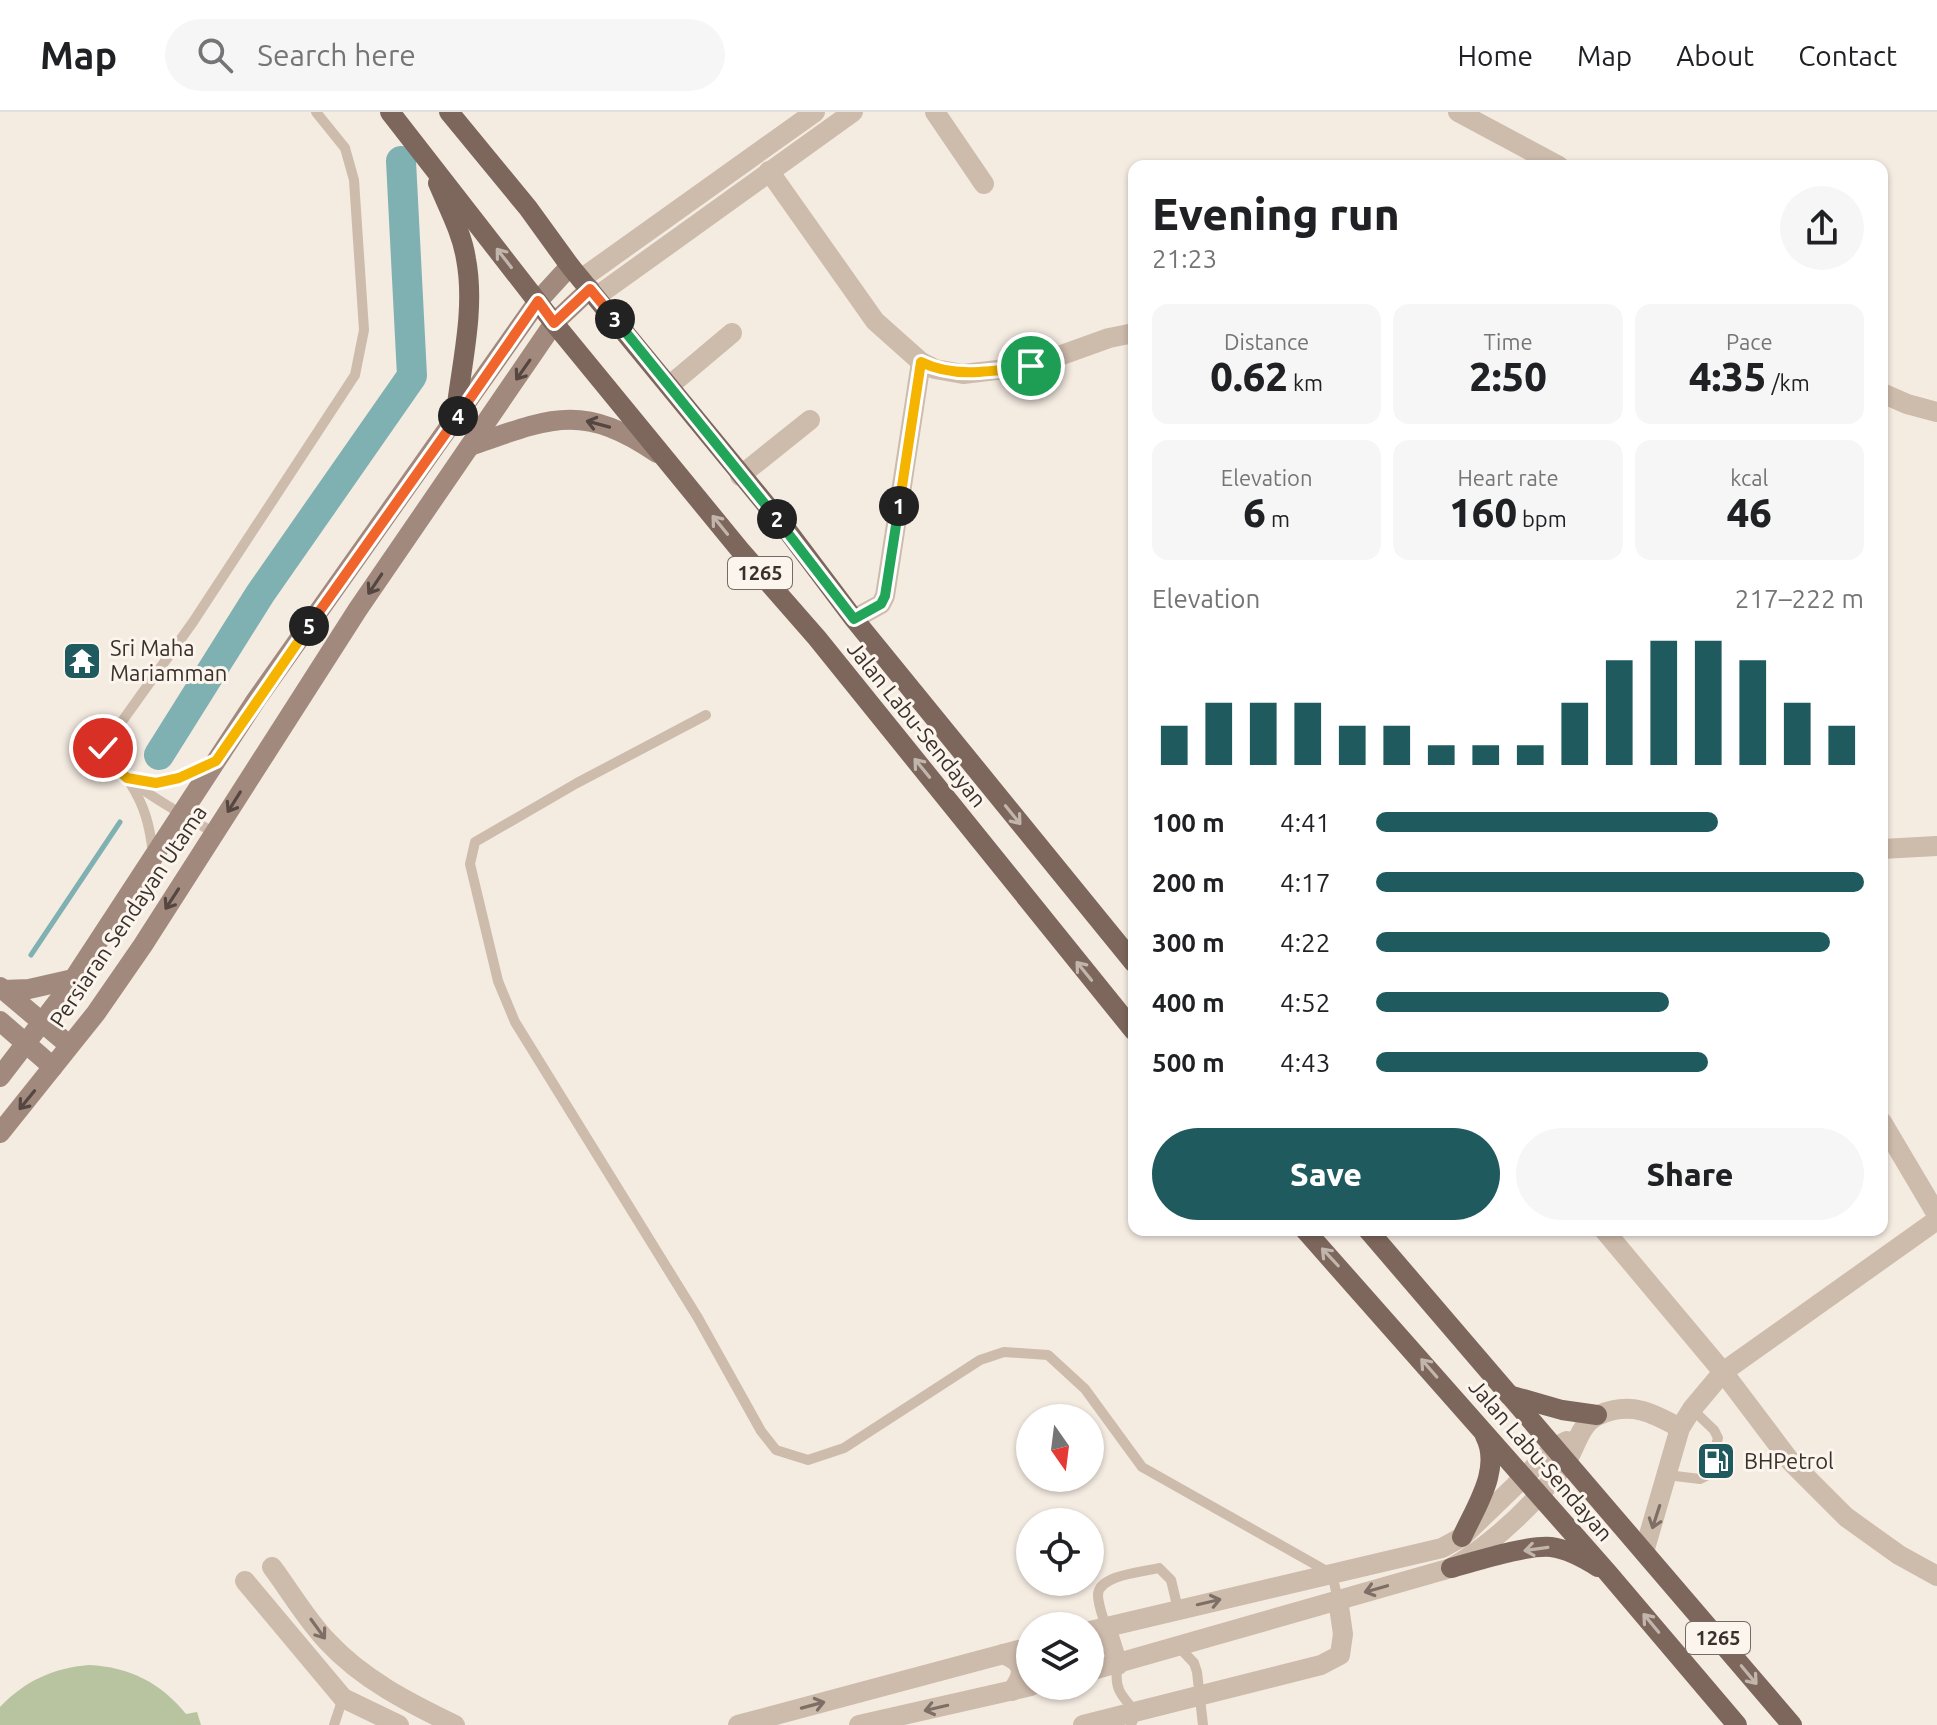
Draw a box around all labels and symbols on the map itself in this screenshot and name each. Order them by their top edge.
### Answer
one-way arrow [495,248,512,269]
pin: 3 [595,299,635,339]
pin [997,332,1065,400]
one-way arrow [514,358,531,380]
pin: 4 [438,396,478,436]
one-way arrow [586,416,612,431]
pin: 1 [879,486,919,526]
pin: 2 [757,499,797,539]
one-way arrow [711,515,729,536]
road number: 1265 [728,557,792,589]
one-way arrow [367,572,383,595]
pin: 5 [289,606,329,646]
place label: Sri Maha Mariamman [110,635,227,685]
street label: Jalan Labu-Sendayan [843,636,992,812]
temple icon: Sri Maha Mariamman [61,640,103,682]
pin [69,714,137,782]
one-way arrow [913,758,930,779]
one-way arrow [225,790,241,813]
street label: Persiaran Sendayan Utama [44,800,211,1031]
one-way arrow [1005,804,1022,825]
one-way arrow [164,887,180,910]
one-way arrow [1075,961,1093,982]
one-way arrow [18,1089,35,1110]
one-way arrow [1322,1248,1340,1268]
one-way arrow [1420,1359,1438,1379]
street label: Jalan Labu-Sendayan [1464,1374,1618,1546]
north arrow [1016,1404,1104,1492]
fuel station icon: BHPetrol [1695,1440,1737,1482]
place label: BHPetrol [1744,1448,1834,1473]
one-way arrow [1647,1505,1662,1530]
one-way arrow [1524,1542,1549,1557]
one-way arrow [1363,1582,1389,1597]
one-way arrow [1196,1594,1221,1609]
one-way arrow [1642,1613,1660,1633]
one-way arrow [310,1618,326,1640]
road number: 1265 [1686,1622,1750,1654]
one-way arrow [1740,1664,1758,1685]
one-way arrow [799,1697,825,1712]
one-way arrow [924,1701,950,1716]

